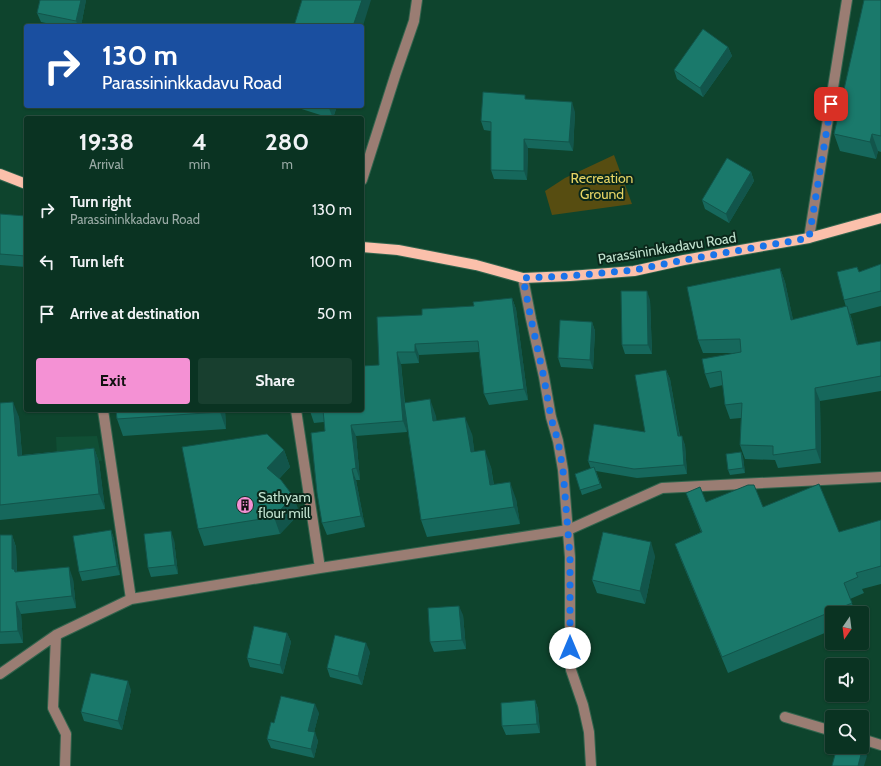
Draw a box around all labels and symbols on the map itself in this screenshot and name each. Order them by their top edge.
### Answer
pin [814,87,848,121]
park label: Recreation Ground [571,169,634,203]
street label: Parassininkkadavu Road [596,228,738,268]
place label: Sathyam flour mill [258,488,311,522]
building icon: Sathyam flour mill [235,495,255,515]
north arrow [825,606,869,650]
position arrow [549,627,591,669]

